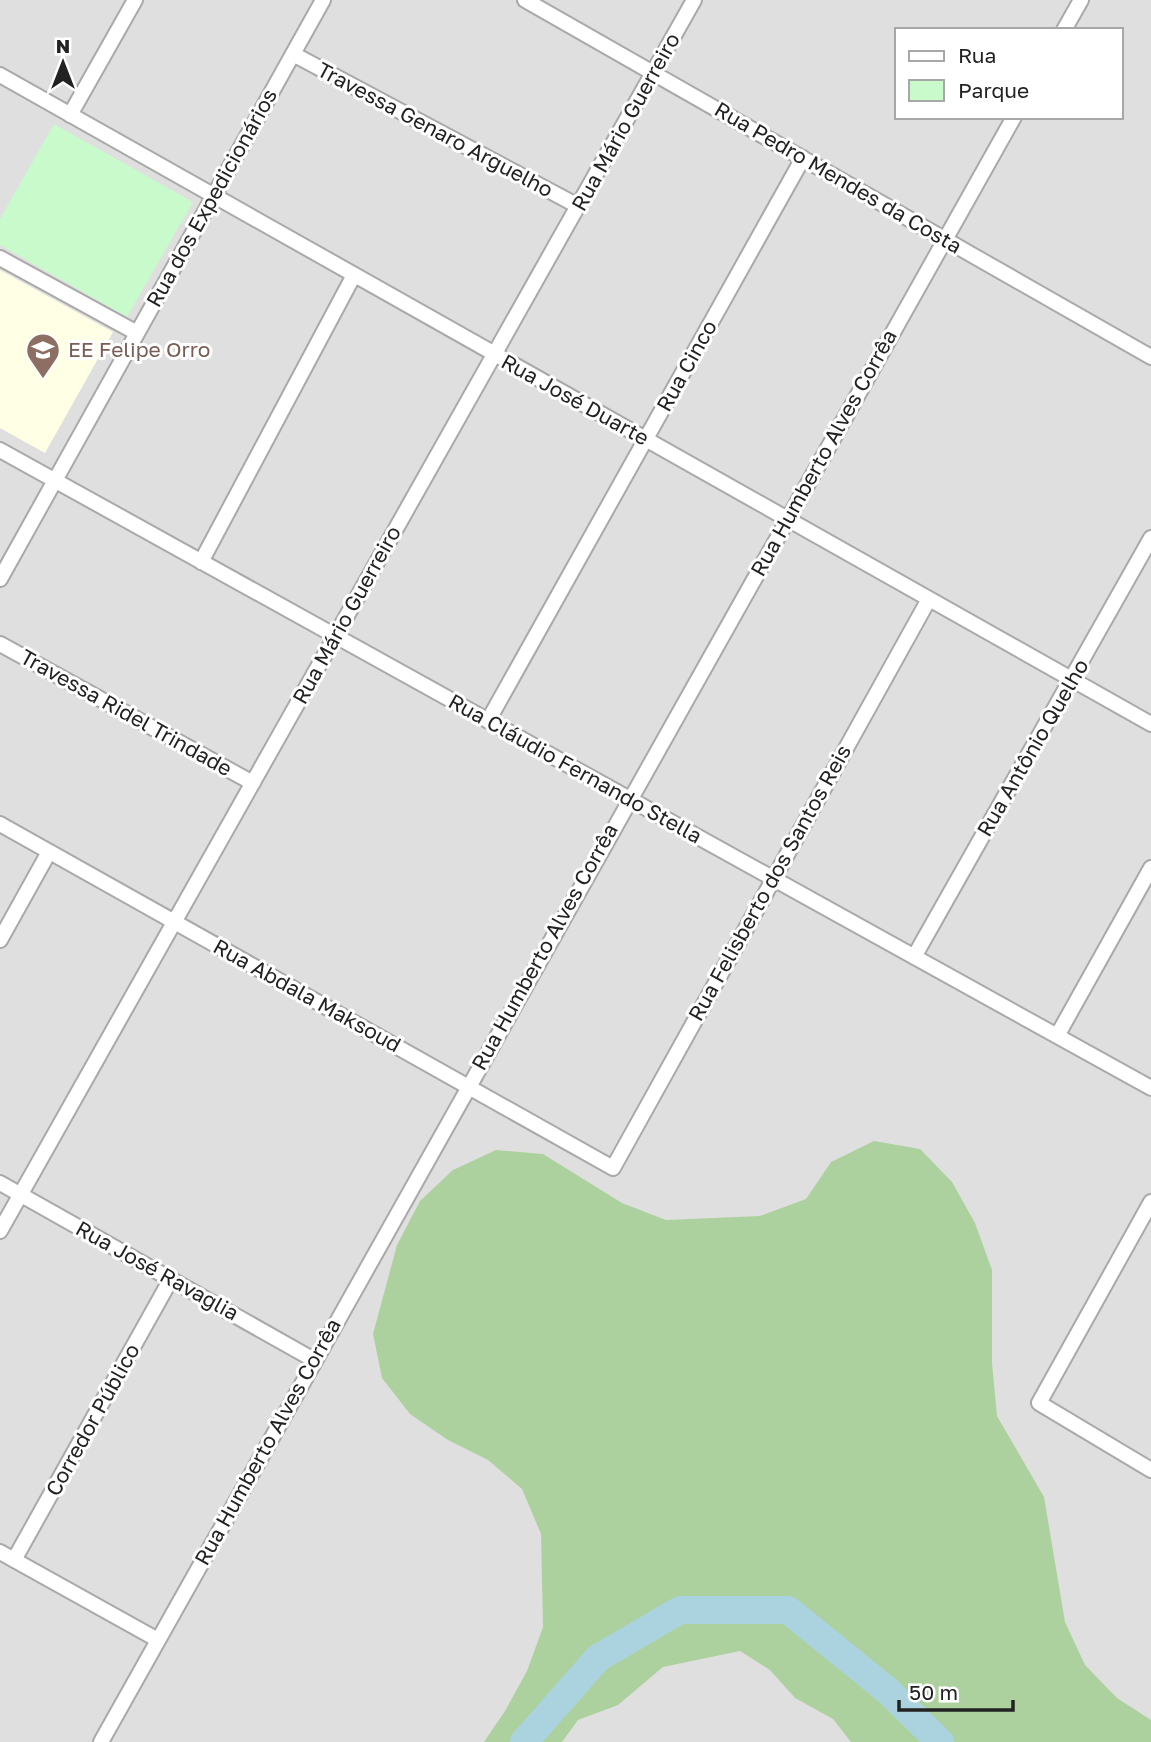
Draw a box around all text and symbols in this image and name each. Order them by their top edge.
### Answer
north arrow [28,28,98,98]
street label: Rua Mário Guerreiro [565,28,685,215]
legend [895,28,1123,119]
text: N [56,34,70,57]
text: Rua [958,42,996,68]
street label: Travessa Genaro Arguelho [313,56,558,202]
text: Parque [958,77,1029,103]
street label: Rua dos Expedicionários [140,84,282,311]
street label: Rua Pedro Mendes da Costa [710,96,967,259]
street label: Rua Cinco [650,315,722,416]
street label: Rua Humberto Alves Corrêa [744,325,902,580]
school or university icon: EE Felipe Orro [24,331,62,380]
place label: EE Felipe Orro [68,336,210,362]
street label: Rua José Duarte [497,348,654,450]
street label: Rua Mário Guerreiro [286,521,406,708]
street label: Travessa Ridel Trindade [16,643,237,781]
street label: Rua Antônio Quelho [971,654,1094,841]
street label: Rua Cláudio Fernando Stella [444,688,707,849]
street label: Rua Felisberto dos Santos Reis [682,740,856,1025]
street label: Rua Humberto Alves Corrêa [465,819,623,1074]
street label: Rua Abdala Maksoud [209,933,406,1058]
street label: Rua José Ravaglia [72,1215,243,1326]
street label: Rua Humberto Alves Corrêa [188,1314,346,1569]
street label: Corredor Público [40,1339,145,1500]
scale bar [899,1668,1013,1712]
text: 50 m [909,1679,958,1705]

